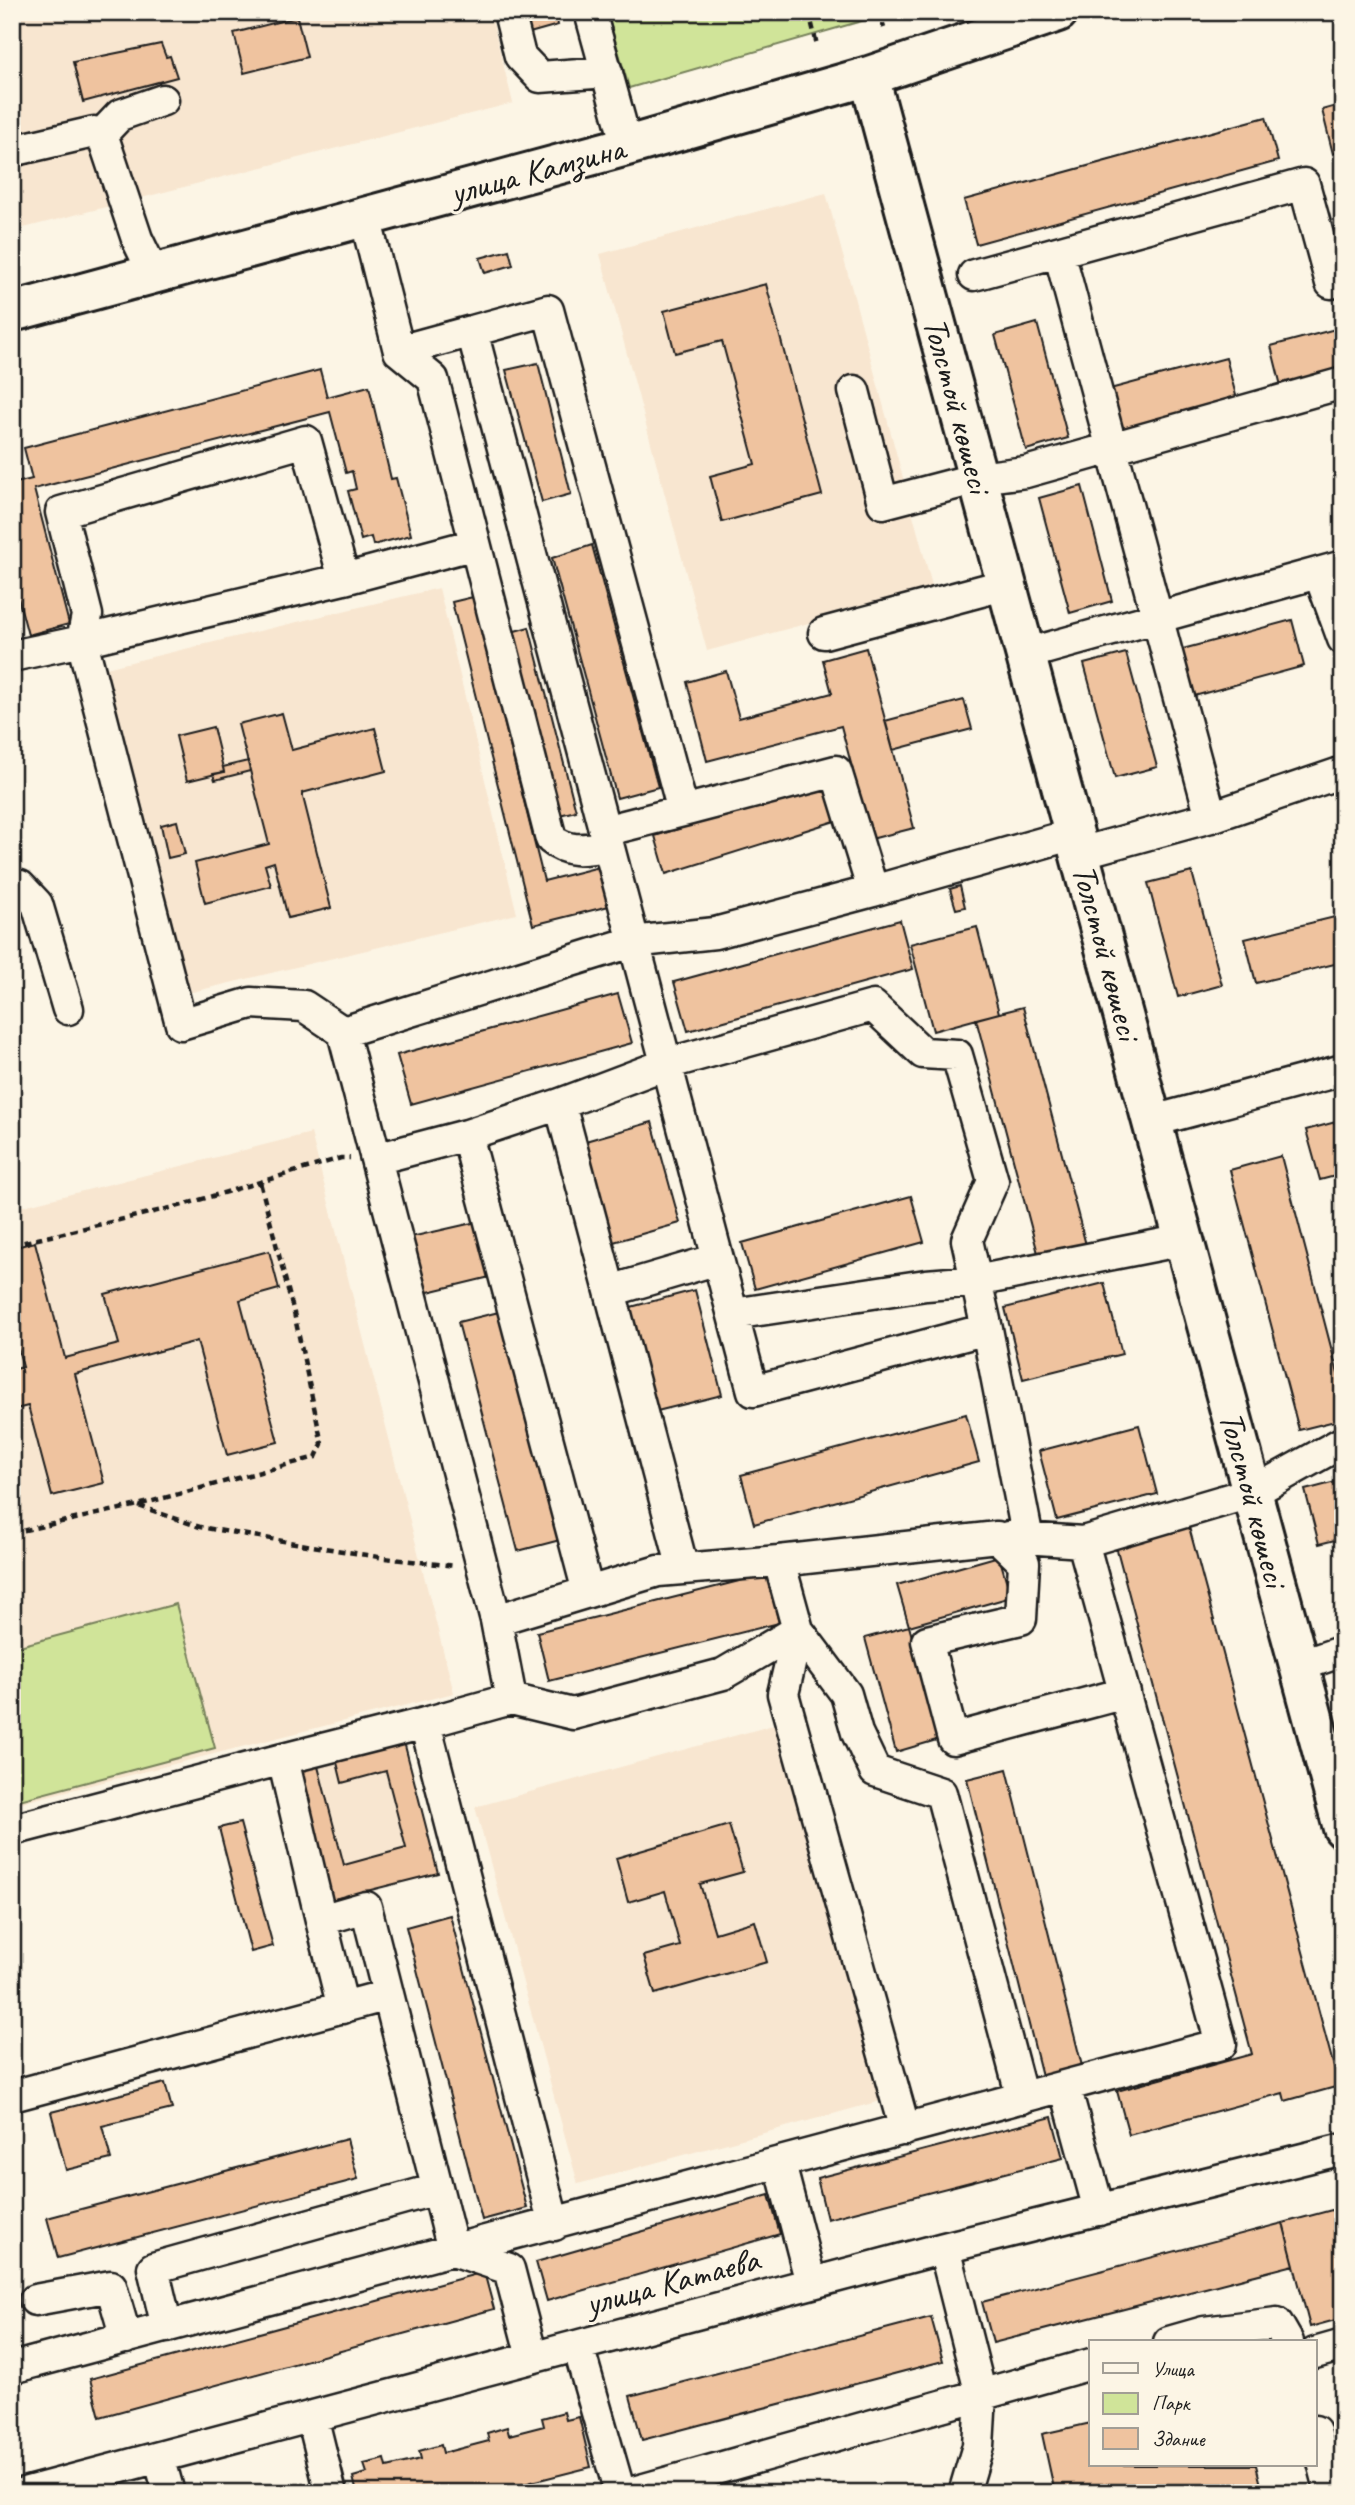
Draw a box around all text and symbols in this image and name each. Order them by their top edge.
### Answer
street label: улица Камзина [443,125,632,216]
street label: Толстой көшесі [913,313,1004,502]
street label: Толстой көшесі [1062,860,1153,1049]
street label: Толстой көшесі [1209,1407,1300,1596]
street label: улица Катаева [578,2236,766,2327]
legend [1089,2340,1316,2466]
text: Улица [1152,2356,1195,2382]
text: Парк [1152,2390,1192,2416]
text: Здание [1152,2426,1206,2452]

